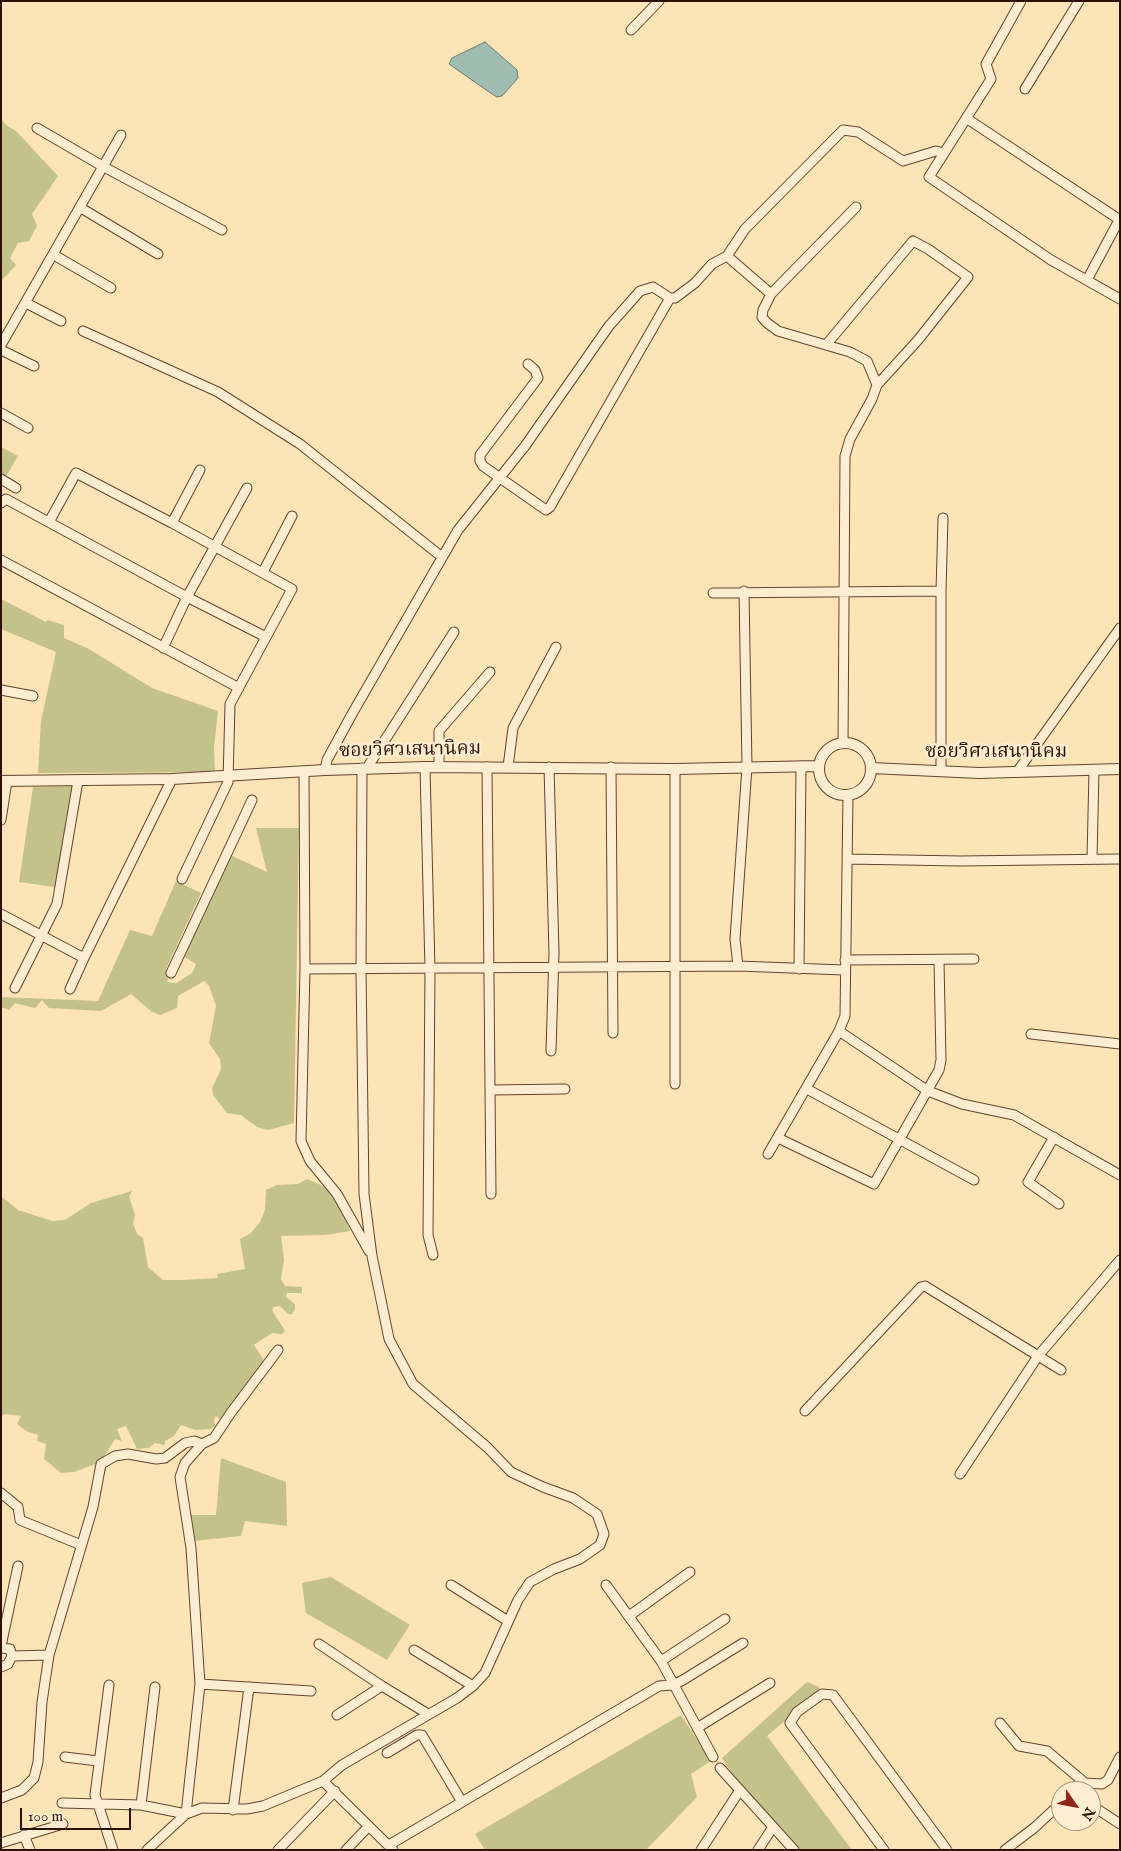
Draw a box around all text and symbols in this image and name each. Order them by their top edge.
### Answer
street label: ซอยวิศวเสนานิคม [339,738,481,764]
street label: ซอยวิศวเสนานิคม [925,742,1067,764]
north arrow [1051,1781,1101,1831]
scale bar [22,1798,134,1830]
text: N [1077,1804,1099,1824]
text: 100 m [28,1807,63,1826]

